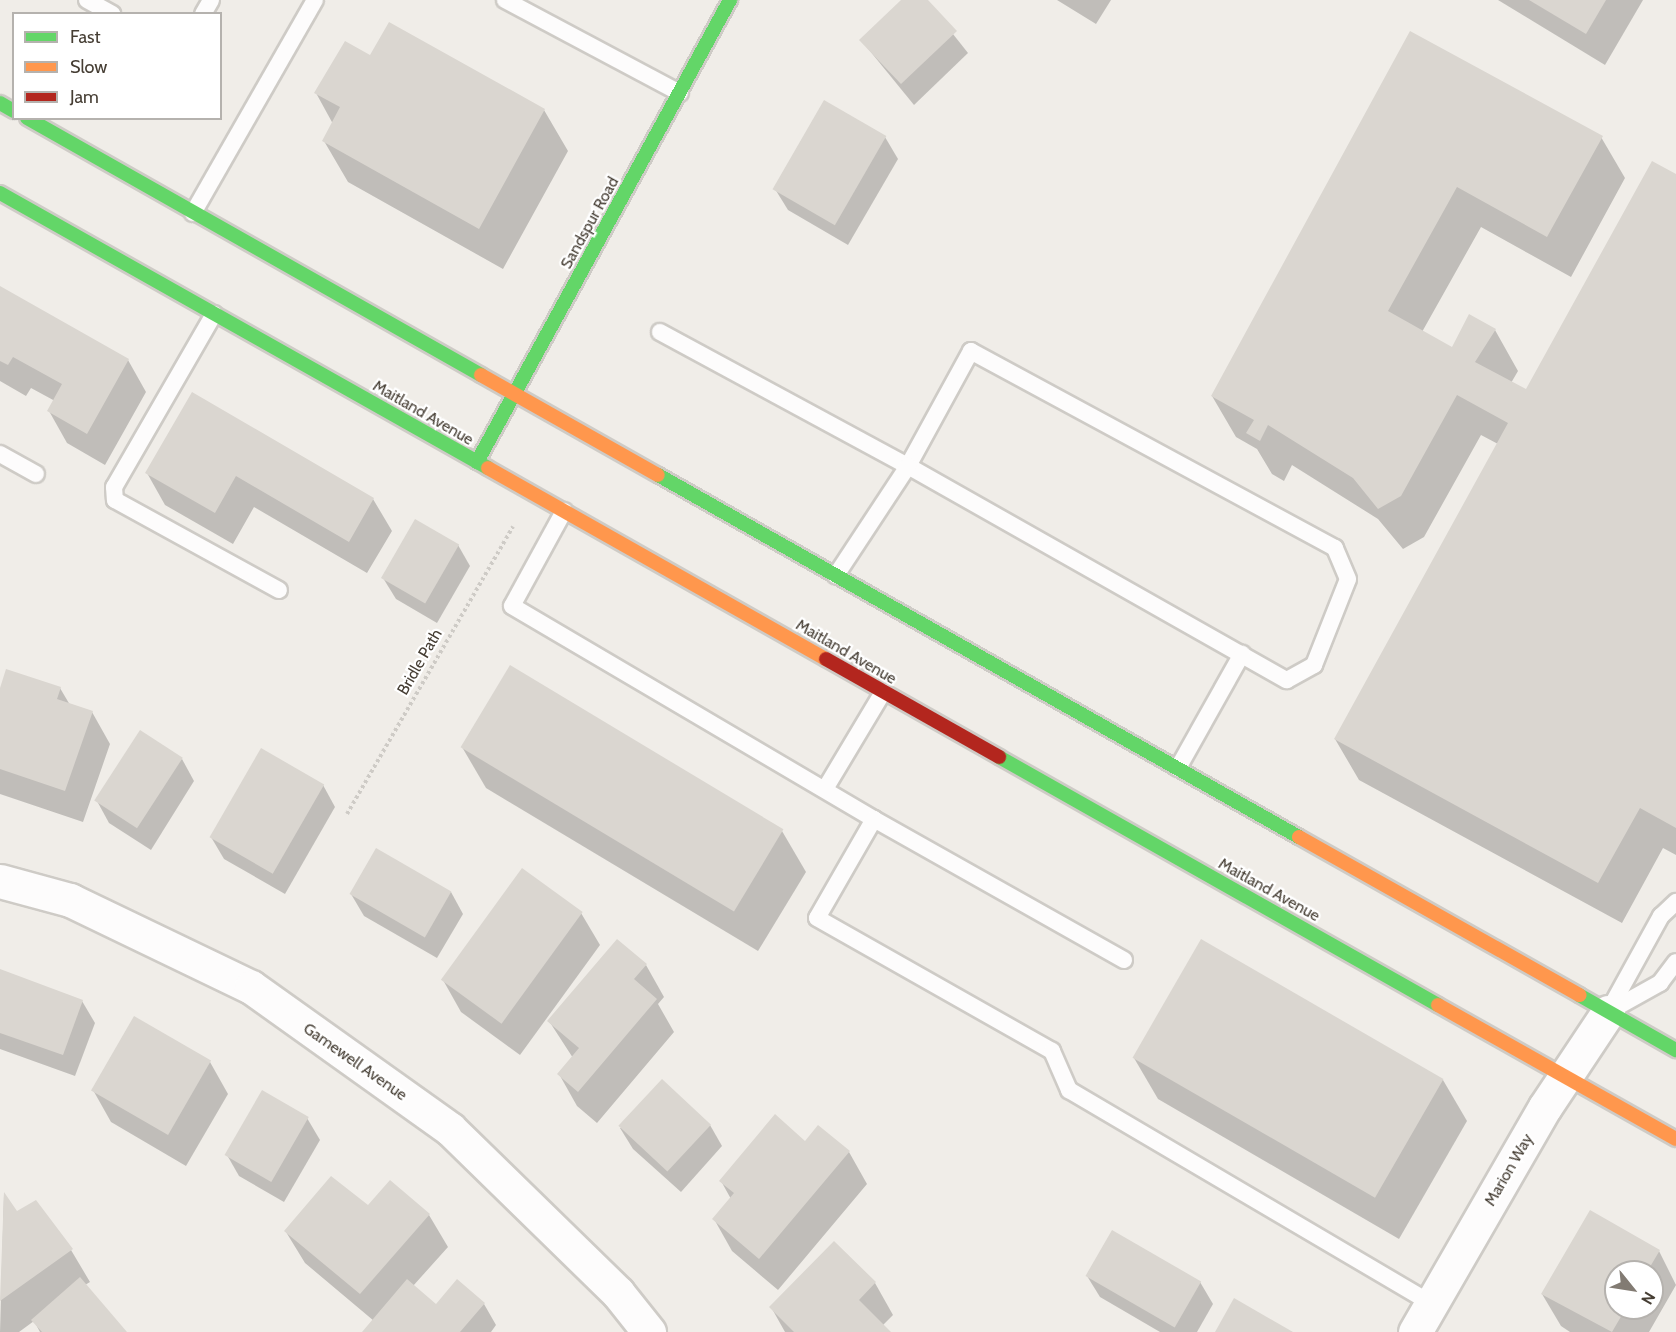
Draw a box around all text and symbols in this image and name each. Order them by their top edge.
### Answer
legend [12,12,222,120]
text: Fast [70,26,101,48]
text: Slow [70,56,107,78]
text: Jam [70,86,99,108]
street label: Sandspur Road [557,174,623,272]
street label: Maitland Avenue [369,376,477,450]
street label: Maitland Avenue [792,615,900,689]
street label: Bridle Path [393,626,447,698]
street label: Maitland Avenue [1215,854,1323,926]
street label: Gamewell Avenue [299,1019,411,1105]
street label: Marion Way [1481,1130,1537,1210]
north arrow [1604,1260,1664,1320]
text: N [1637,1289,1659,1308]

